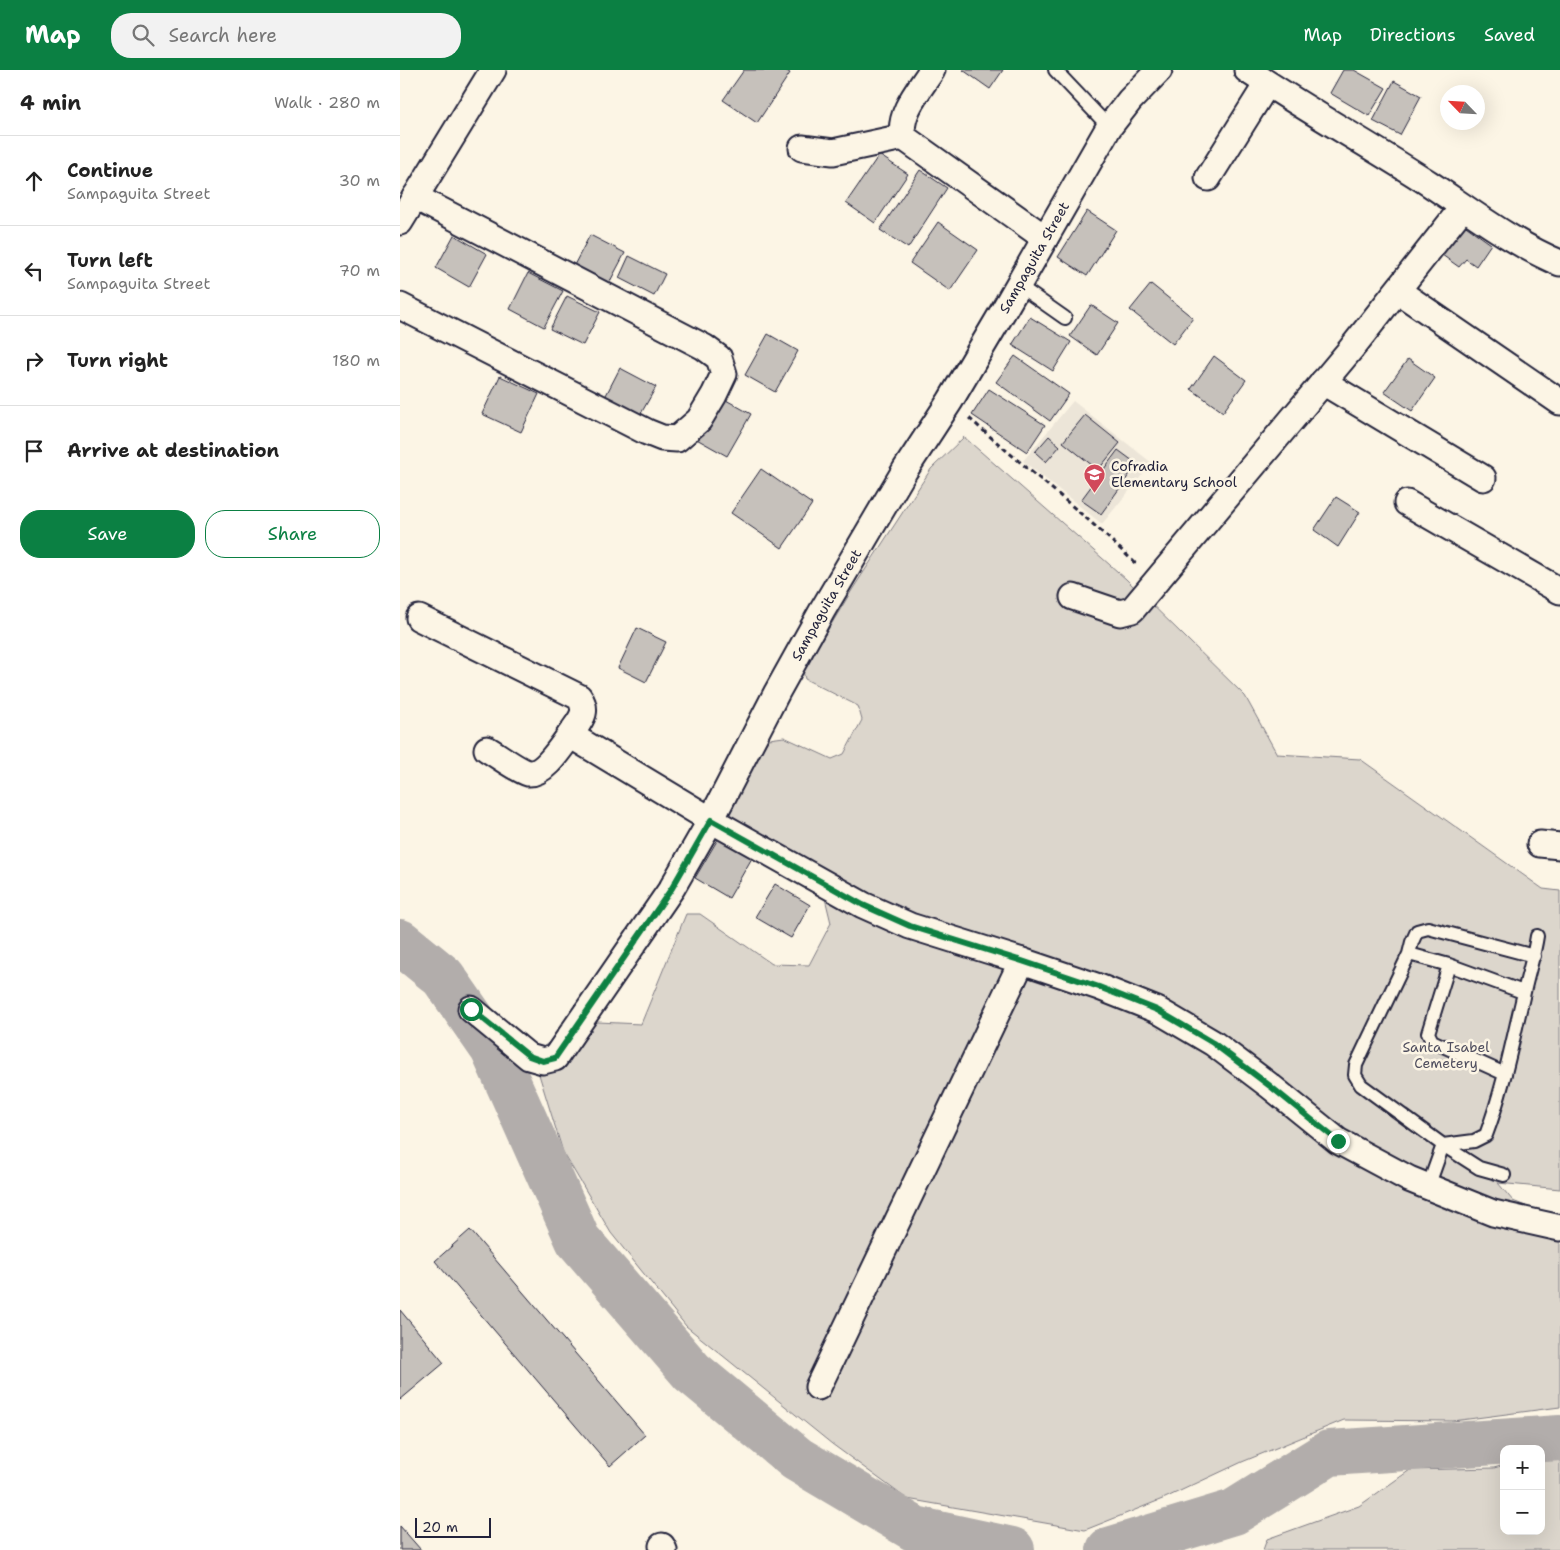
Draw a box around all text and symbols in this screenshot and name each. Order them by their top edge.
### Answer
search box [111,13,461,58]
text: Map [25,19,81,51]
icon: search [129,21,157,49]
text: Search here [169,23,277,48]
text: Map [1304,23,1342,47]
text: Directions [1370,23,1456,47]
text: Saved [1484,23,1535,47]
north arrow [1440,85,1485,130]
text: 4 min [20,89,81,117]
text: Walk · 280 m [274,92,380,113]
text: Continue [67,158,153,183]
icon: ahead [20,167,48,195]
text: 30 m [339,170,380,191]
text: Sampaguita Street [67,183,210,204]
street label: Sampaguita Street [995,198,1073,316]
text: Turn left [67,248,153,273]
icon: left [20,257,48,285]
text: 70 m [339,260,380,281]
text: Sampaguita Street [67,273,210,294]
icon: right [20,347,48,375]
text: Turn right [67,348,168,373]
text: 180 m [332,350,380,371]
icon: arrive [20,437,48,465]
text: Arrive at destination [67,438,279,463]
place label: Cofradia Elementary School [1111,457,1238,491]
school or university icon: Cofradia Elementary School [1083,462,1107,493]
button: Save [20,510,195,558]
button: Share [205,510,380,558]
street label: Sampaguita Street [787,546,865,664]
route start [460,998,483,1021]
park label: Santa Isabel Cemetery [1402,1038,1490,1072]
route end [1327,1130,1350,1153]
map controls [1500,1445,1545,1535]
button: + [1500,1445,1545,1490]
button: − [1500,1490,1545,1535]
scale bar [415,1515,491,1538]
text: 20 m [422,1518,458,1536]

